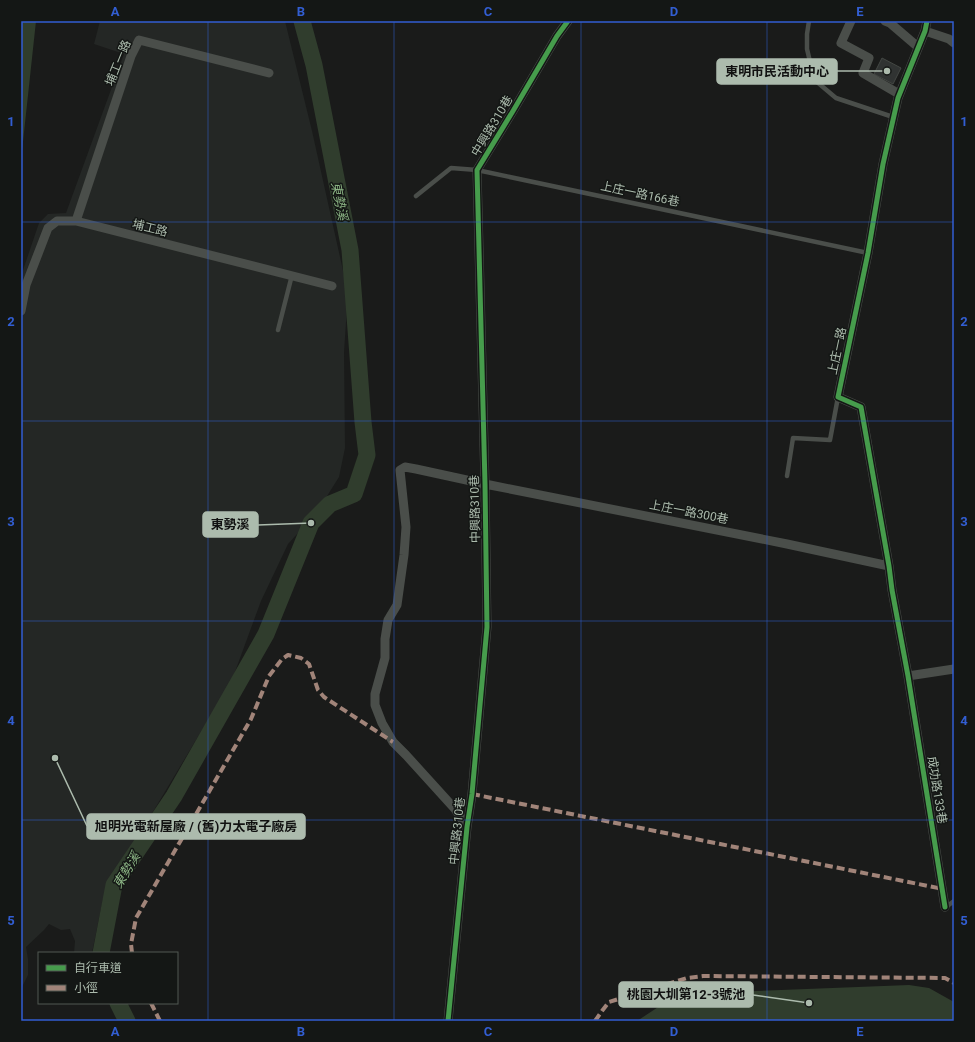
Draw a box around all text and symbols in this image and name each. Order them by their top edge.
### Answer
text: A [111,4,120,19]
text: B [297,4,305,19]
text: C [484,4,493,19]
text: D [670,4,678,19]
text: E [856,4,864,19]
street label: 埔工一路 [103,38,133,88]
callout: 東明市民活動中心 [717,59,837,84]
text: 東明市民活動中心 [725,64,829,79]
street label: 中興路310巷 [468,93,516,159]
text: 1 [7,114,15,129]
text: 1 [960,114,968,129]
street label: 上庄一路166巷 [599,179,681,209]
water label: 東勢溪 [328,181,351,224]
street label: 埔工路 [131,217,169,239]
text: 2 [7,314,15,329]
text: 2 [960,314,968,329]
street label: 上庄一路 [825,326,849,376]
street label: 中興路310巷 [467,475,483,543]
street label: 上庄一路300巷 [648,497,730,527]
callout: 東勢溪 [203,512,258,537]
text: 3 [7,514,15,529]
text: 3 [960,514,968,529]
text: 東勢溪 [210,517,250,532]
text: 4 [7,713,15,728]
text: 4 [960,713,968,728]
street label: 成功路133巷 [925,755,949,825]
street label: 中興路310巷 [446,796,468,866]
callout: 旭明光電新屋廠 / (舊)力太電子廠房 [87,814,305,839]
text: 旭明光電新屋廠 / (舊)力太電子廠房 [95,819,297,834]
water label: 東勢溪 [110,848,144,891]
text: 5 [7,913,15,928]
text: 5 [960,913,968,928]
legend [38,952,178,1004]
text: 自行車道 [74,961,122,975]
text: 小徑 [74,981,98,995]
callout: 桃園大圳第12-3號池 [619,982,753,1007]
text: 桃園大圳第12-3號池 [627,987,745,1002]
text: A [111,1024,120,1039]
text: B [297,1024,305,1039]
text: C [484,1024,493,1039]
text: D [670,1024,678,1039]
text: E [856,1024,864,1039]

